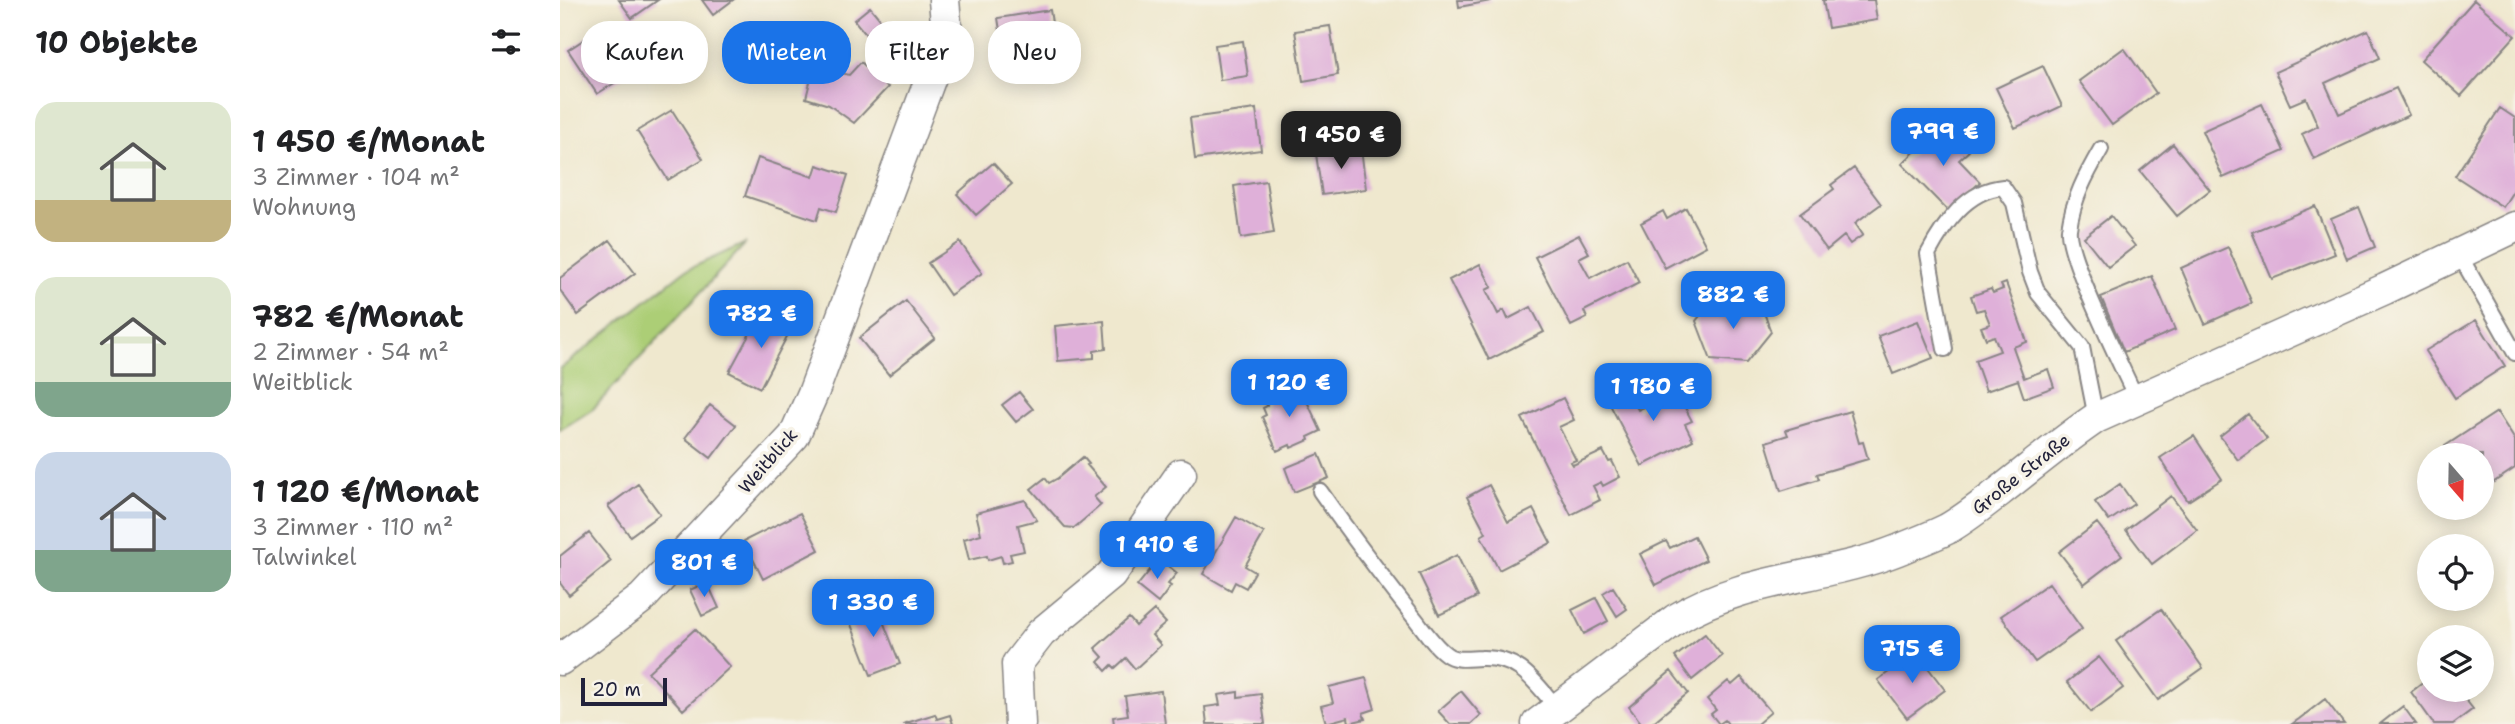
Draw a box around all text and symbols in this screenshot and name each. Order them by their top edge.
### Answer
chip: Kaufen [581,21,708,84]
chip: Mieten [722,21,851,84]
chip: Filter [865,21,974,84]
chip: Neu [988,21,1081,84]
text: 10 Objekte [35,22,198,63]
icon: filters [487,23,525,61]
pin: 799 € [1894,108,1992,168]
pin: 1 450 € [1276,111,1406,171]
text: 799 € [1907,116,1979,146]
text: 1 450 € [1297,119,1385,149]
text: 1 450 €/Monat [252,121,485,162]
icon: home [91,130,175,214]
text: 3 Zimmer · 104 m² [252,162,460,192]
text: Wohnung [252,192,356,222]
pin: 882 € [1684,272,1782,331]
text: 882 € [1697,279,1769,309]
pin: 782 € [712,290,810,350]
text: 782 €/Monat [252,296,464,337]
text: 782 € [725,298,797,328]
icon: home [91,305,175,389]
text: 2 Zimmer · 54 m² [252,337,449,367]
pin: 1 120 € [1224,360,1354,419]
pin: 1 180 € [1588,364,1718,423]
text: Weitblick [252,367,353,397]
text: 1 120 € [1247,367,1331,397]
text: 1 180 € [1611,371,1695,401]
street label: Weitblick [733,423,803,499]
street label: Große Straße [1967,428,2075,520]
north arrow [2417,443,2494,520]
map controls [2417,443,2494,702]
text: 1 120 €/Monat [252,471,479,512]
icon: home [91,480,175,564]
text: 3 Zimmer · 110 m² [252,512,453,542]
pin: 1 410 € [1092,522,1222,581]
text: 1 410 € [1116,529,1198,559]
button: locate [2417,534,2494,611]
pin: 801 € [655,540,753,599]
text: Talwinkel [252,542,356,572]
text: 801 € [671,547,737,577]
pin: 1 330 € [808,580,938,639]
text: 1 330 € [828,587,918,617]
button: layers [2417,625,2494,702]
pin: 715 € [1863,626,1961,685]
text: 715 € [1880,633,1944,663]
scale bar [581,675,667,707]
text: 20 m [592,677,641,702]

